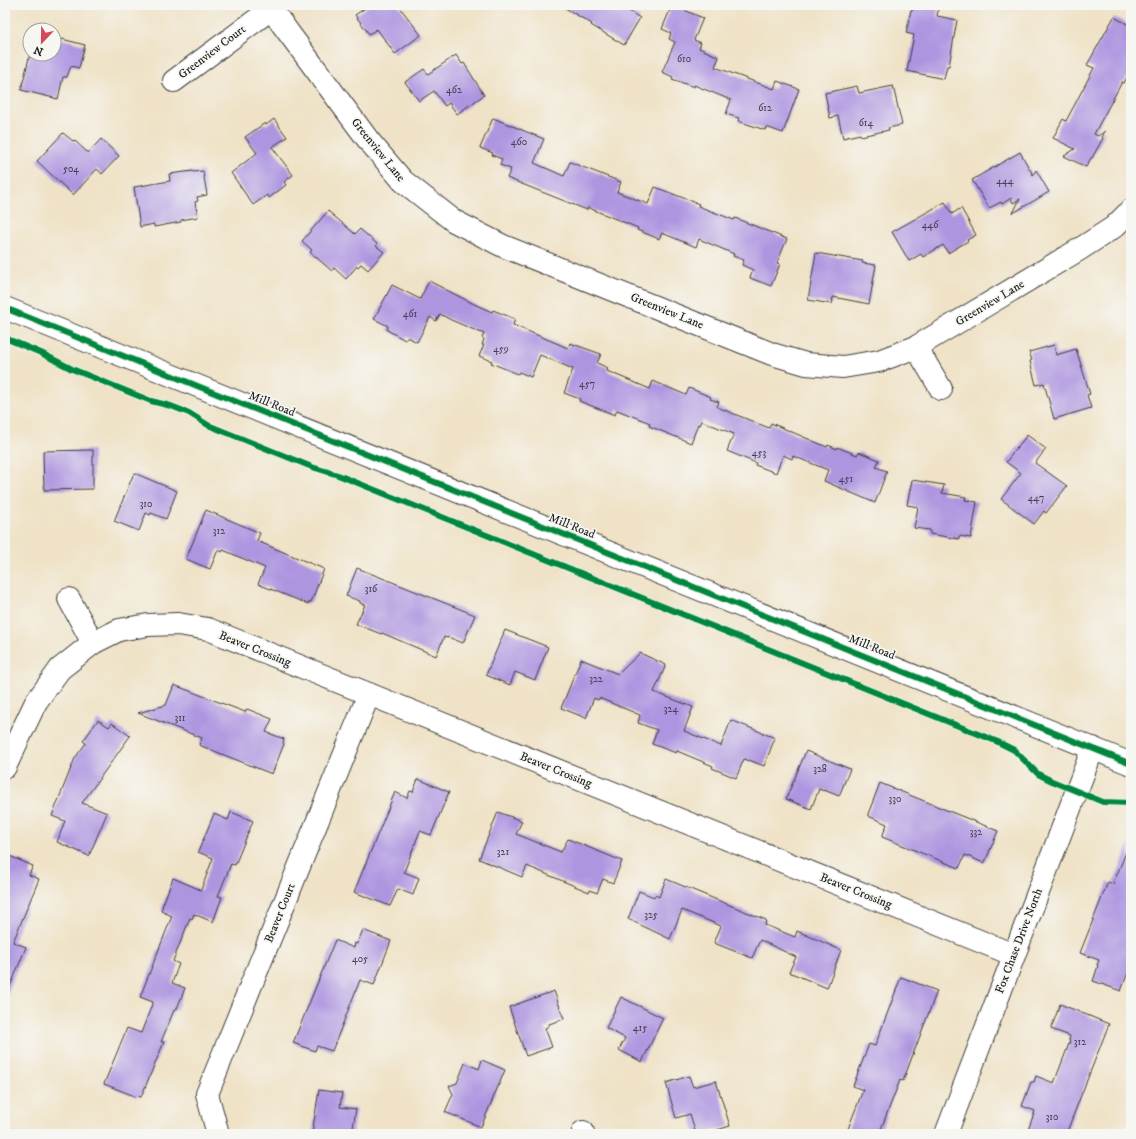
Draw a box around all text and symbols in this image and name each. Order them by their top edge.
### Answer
north arrow [22,22,62,62]
street label: Greenview Court [175,22,249,82]
text: N [32,42,45,59]
house number: 610 [677,53,691,65]
house number: 462 [446,84,462,96]
house number: 612 [758,102,772,114]
street label: Greenview Lane [348,115,408,185]
house number: 614 [859,117,874,129]
house number: 460 [511,136,527,148]
house number: 504 [63,163,79,175]
house number: 444 [996,175,1014,187]
house number: 446 [922,219,939,231]
street label: Greenview Lane [953,277,1027,329]
street label: Greenview Lane [628,290,706,332]
house number: 461 [403,308,418,320]
house number: 459 [493,343,509,355]
house number: 457 [579,378,595,390]
street label: Mill Road [247,388,297,420]
house number: 453 [752,447,766,459]
house number: 451 [839,473,853,485]
house number: 447 [1028,492,1044,504]
house number: 310 [140,498,152,510]
street label: Mill Road [547,510,597,542]
house number: 312 [213,525,225,537]
house number: 316 [365,583,378,595]
street label: Beaver Crossing [217,628,293,670]
street label: Mill Road [847,631,897,663]
house number: 322 [589,673,603,685]
house number: 324 [664,703,678,715]
house number: 311 [174,712,186,724]
street label: Beaver Crossing [518,749,594,791]
house number: 328 [813,763,827,775]
house number: 330 [889,793,901,805]
house number: 332 [970,826,982,838]
house number: 321 [497,846,509,858]
street label: Beaver Crossing [818,870,894,912]
street label: Beaver Court [261,881,299,945]
street label: Fox Chase Drive North [992,886,1046,996]
house number: 325 [644,909,658,921]
house number: 405 [352,953,368,965]
house number: 415 [633,1022,647,1034]
house number: 312 [1074,1036,1086,1048]
house number: 310 [1046,1111,1058,1123]

